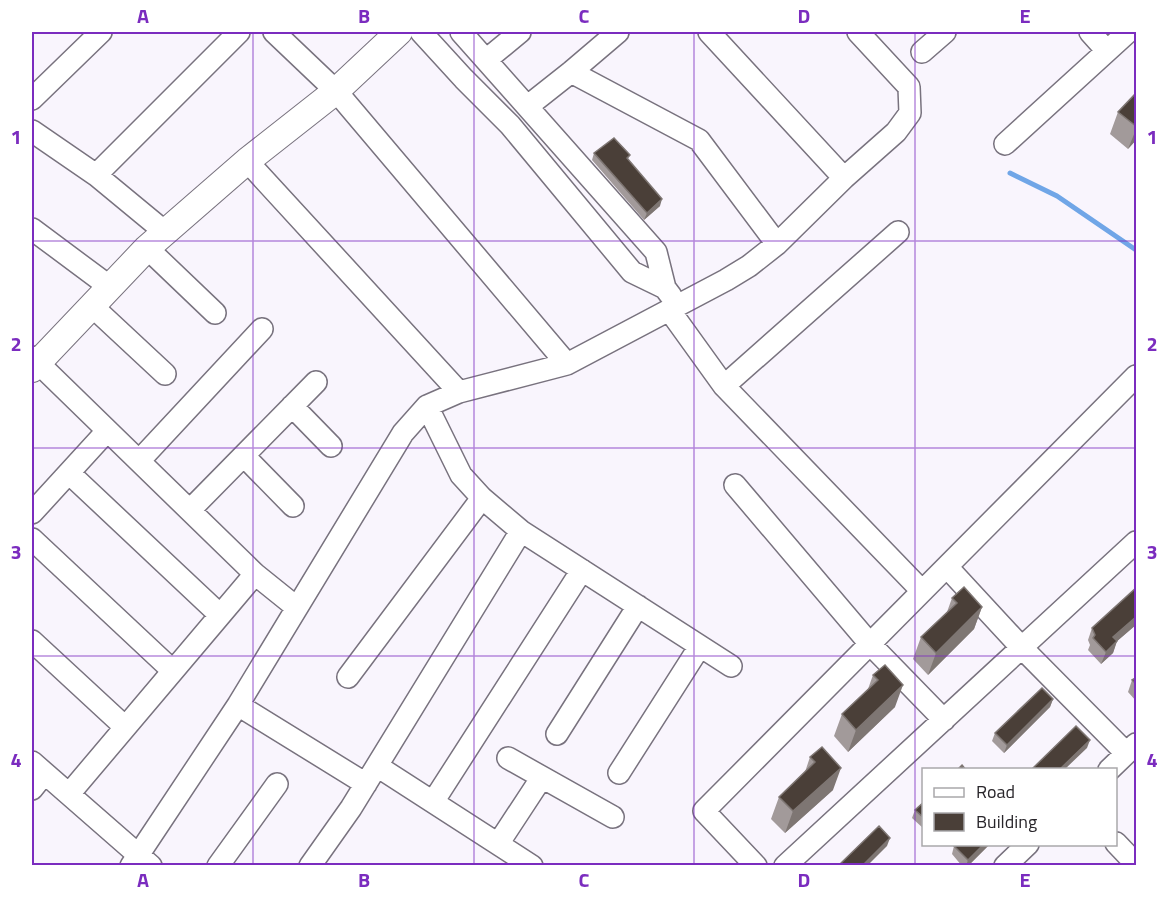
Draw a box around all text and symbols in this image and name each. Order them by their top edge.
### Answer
text: A [137,0,149,31]
text: B [358,0,370,31]
text: C [579,0,590,31]
text: D [798,0,810,31]
text: E [1019,0,1031,31]
text: 1 [10,121,22,152]
text: 1 [1146,121,1158,152]
text: 2 [10,328,22,359]
text: 2 [1146,328,1158,359]
text: 3 [10,536,22,567]
text: 3 [1146,536,1158,567]
text: 4 [10,744,22,775]
text: 4 [1146,744,1158,775]
legend [922,768,1117,846]
text: Road [976,778,1015,805]
text: Building [976,808,1037,835]
text: A [137,864,149,895]
text: B [358,864,370,895]
text: C [579,864,590,895]
text: D [798,864,810,895]
text: E [1019,864,1031,895]

